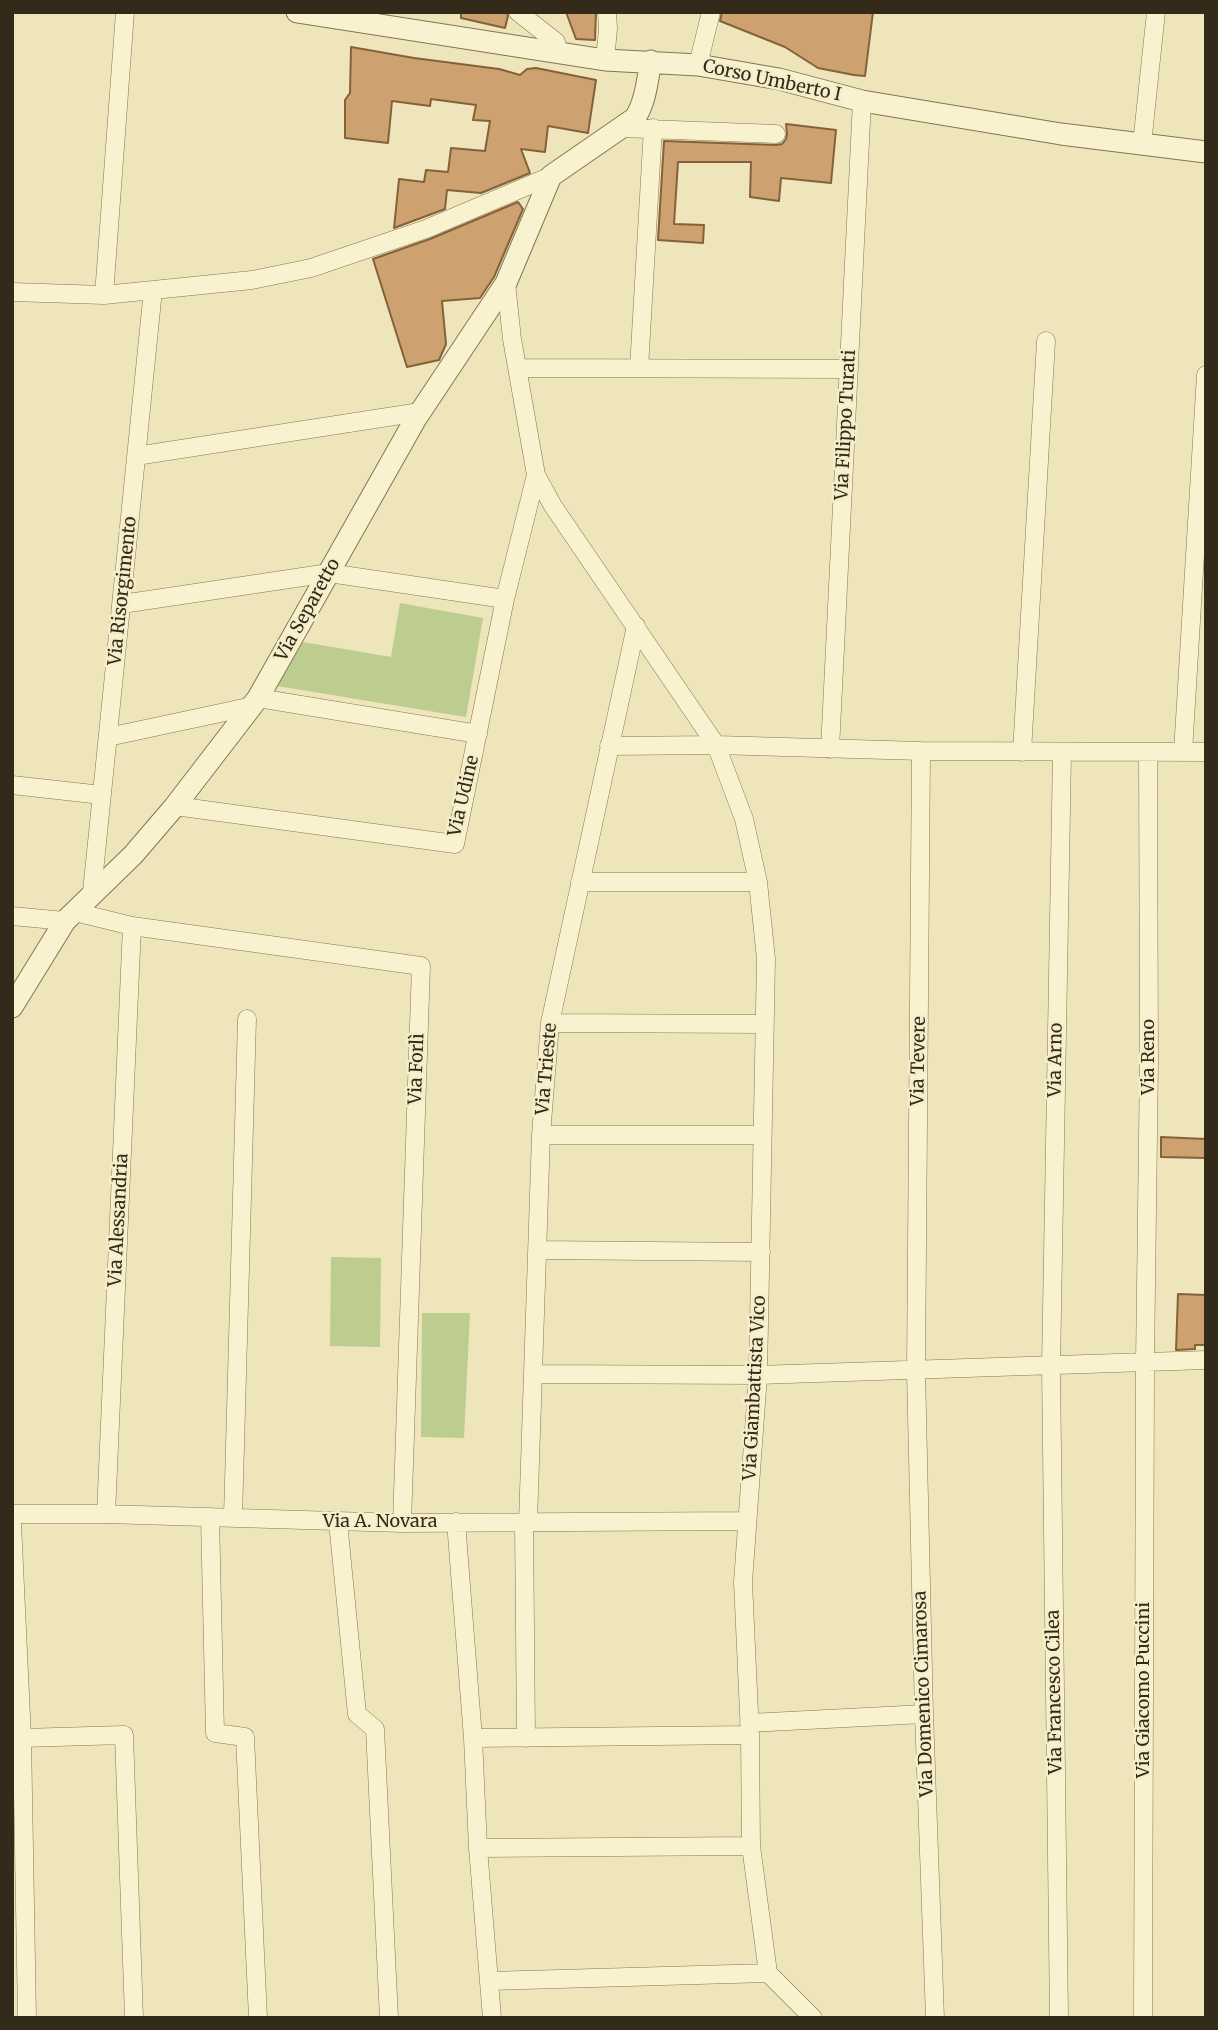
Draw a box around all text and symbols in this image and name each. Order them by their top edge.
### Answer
street label: Corso Umberto I [701,56,843,106]
street label: Via Filippo Turati [831,349,861,501]
street label: Via Risorgimento [104,515,142,667]
street label: Via Separetto [271,555,345,665]
street label: Via Udine [444,753,484,839]
street label: Via Tevere [907,1016,931,1106]
street label: Via Reno [1138,1019,1160,1095]
street label: Via Trieste [532,1022,562,1116]
street label: Via Arno [1045,1022,1067,1098]
street label: Via Forlì [405,1033,429,1105]
street label: Via Alessandria [105,1153,133,1287]
street label: Via Giambattista Vico [739,1295,771,1481]
street label: Via A. Novara [323,1511,437,1533]
street label: Via Domenico Cimarosa [910,1591,938,1797]
street label: Via Giacomo Puccini [1133,1602,1155,1778]
street label: Via Francesco Cilea [1043,1610,1067,1774]

